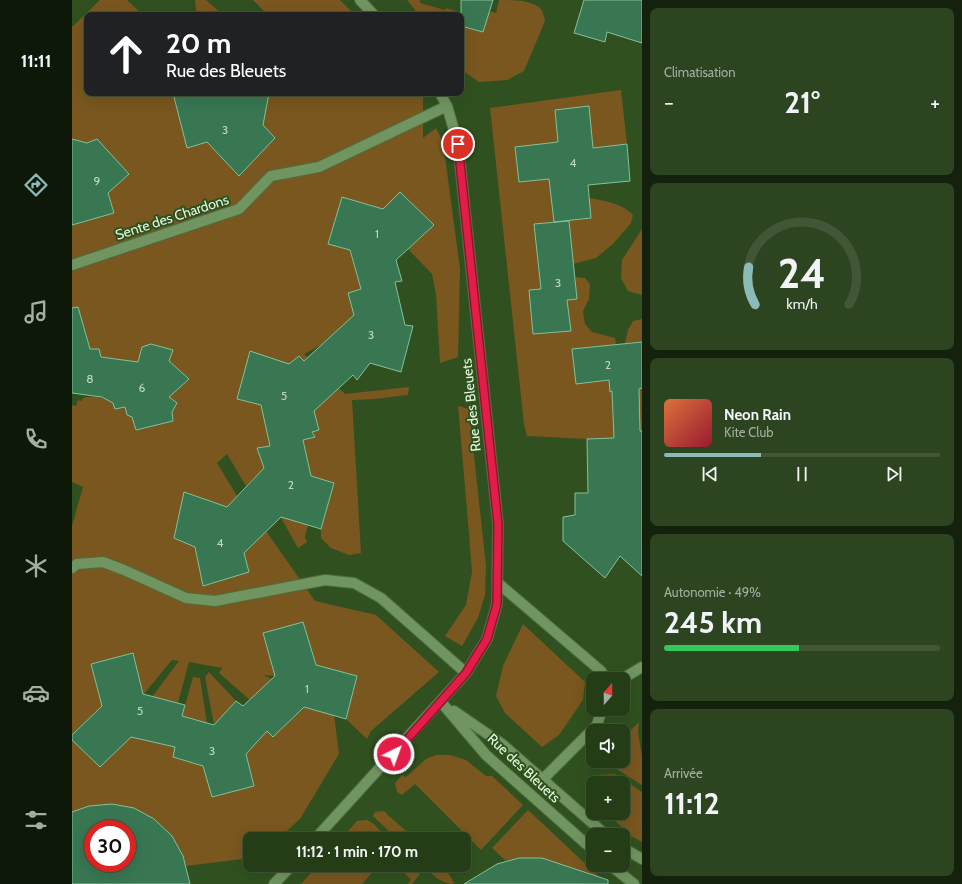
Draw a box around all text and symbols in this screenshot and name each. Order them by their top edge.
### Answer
text: 20 m [166,26,231,60]
icon: ahead [100,28,152,80]
text: 11:11 [21,50,51,72]
text: Rue des Bleuets [166,60,286,82]
text: Climatisation [664,64,736,80]
text: 21° [784,84,820,121]
text: − [664,89,674,116]
text: + [930,89,940,116]
house number: 3 [222,122,228,137]
pin [441,127,475,161]
icon: arrive [447,133,469,155]
house number: 4 [570,155,577,170]
icon: directions [22,171,50,199]
house number: 9 [94,173,101,188]
street label: Sente des Chardons [113,190,231,244]
house number: 1 [375,226,379,241]
text: 24 [778,248,826,298]
house number: 3 [555,275,561,290]
text: km/h [786,294,818,312]
icon: music [22,298,50,326]
house number: 3 [368,327,374,342]
street label: Rue des Bleuets [457,357,485,452]
house number: 2 [605,357,611,372]
house number: 8 [86,371,94,386]
house number: 6 [139,380,146,395]
house number: 5 [281,388,287,403]
text: Neon Rain [724,406,791,424]
text: Kite Club [724,424,773,440]
icon: phone [22,425,50,453]
icon: previous [699,463,721,485]
icon: pause [791,463,813,485]
icon: next [883,463,905,485]
house number: 2 [288,477,294,492]
house number: 4 [217,535,224,550]
icon: climate [22,552,50,580]
text: Autonomie · 49% [664,584,761,600]
text: 245 km [664,604,762,641]
north arrow [586,672,630,716]
map controls [586,672,630,872]
icon: car [22,679,50,707]
house number: 1 [305,681,309,696]
house number: 5 [137,703,143,718]
button: sound [586,724,630,768]
street label: Rue des Bleuets [484,730,564,807]
position arrow [373,733,415,775]
house number: 3 [209,743,215,758]
text: Arrivée [664,765,703,781]
button: + [586,776,630,820]
text: 11:12 [664,785,720,822]
icon: filters [22,806,50,834]
speed limit sign: 30 [84,820,136,872]
button: − [586,828,630,872]
text: 11:12 · 1 min · 170 m [296,843,418,861]

